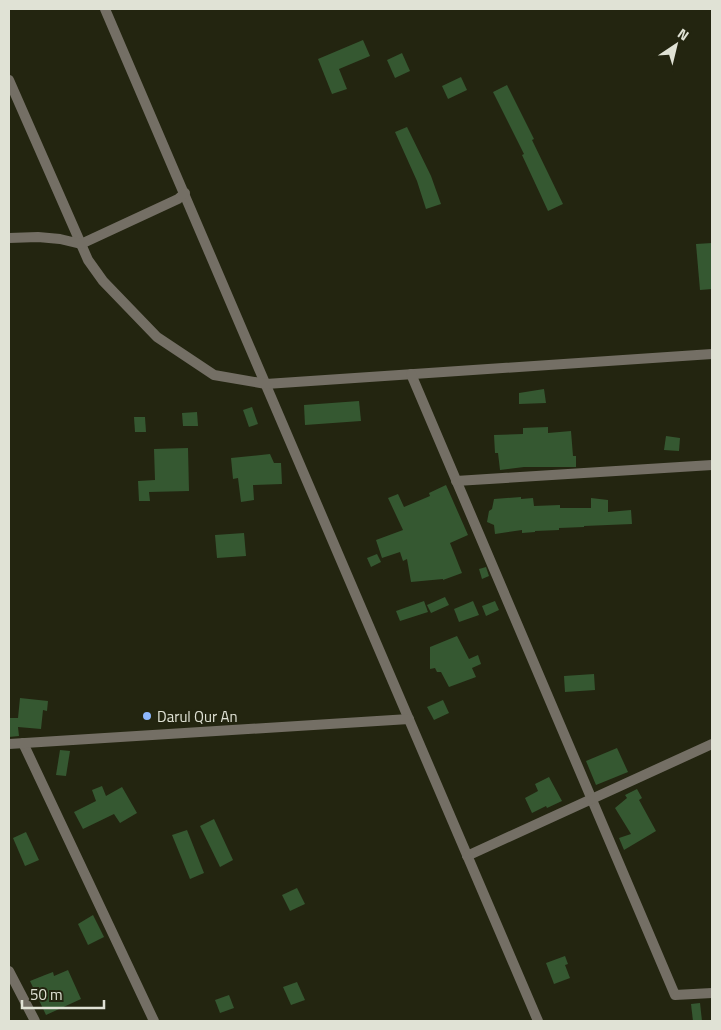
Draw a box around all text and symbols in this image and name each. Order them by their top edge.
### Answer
north arrow [651,20,701,70]
text: N [674,23,694,45]
place label: Darul Qur An [157,705,237,728]
marker: Darul Qur An [141,710,153,722]
scale bar [22,978,105,1010]
text: 50 m [30,983,63,1006]

